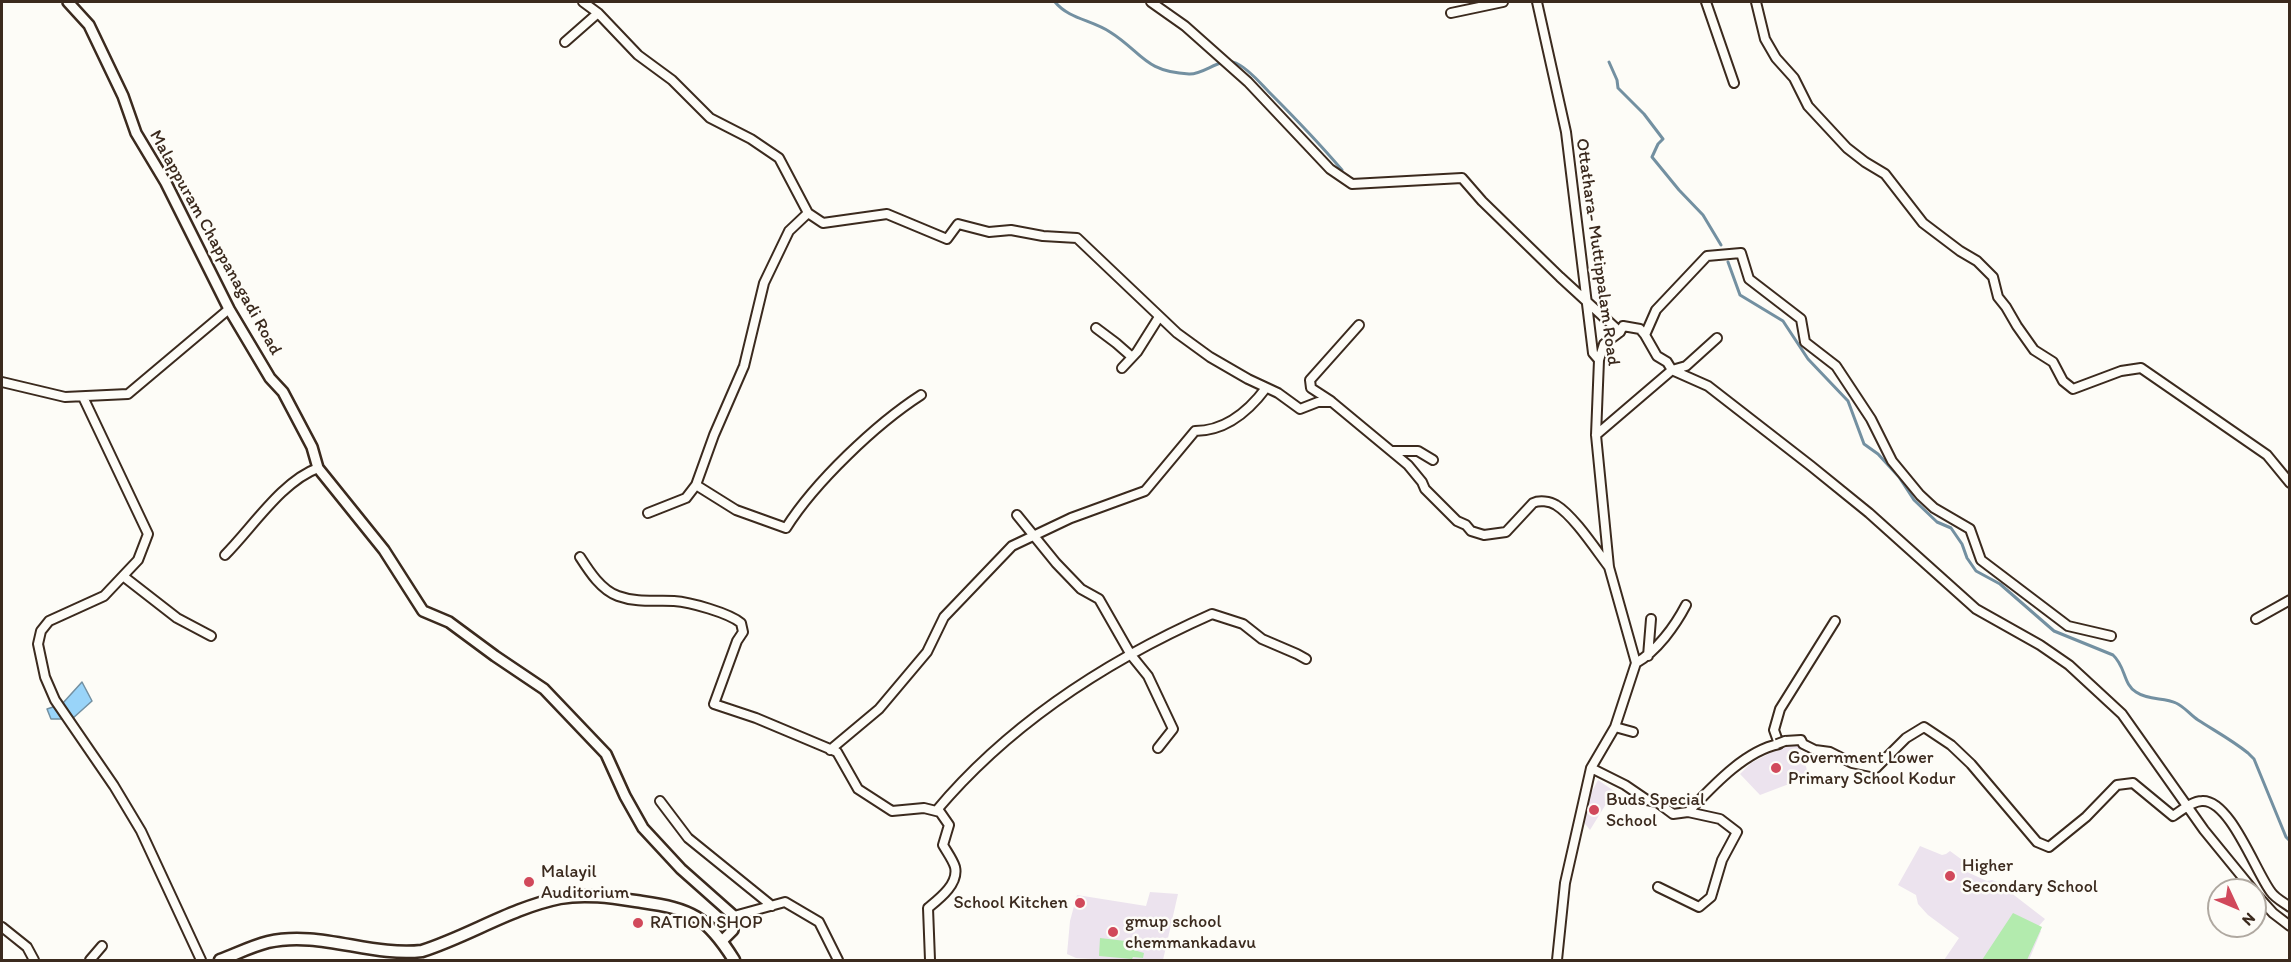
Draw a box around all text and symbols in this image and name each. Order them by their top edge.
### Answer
street label: Malappuram Chappanagadi Road [144,127,286,359]
street label: Ottathara- Muttippalam Road [1570,137,1624,367]
place label: Government Lower Primary School Kodur [1788,747,1955,789]
marker: Government Lower Primary School Kodur [1769,761,1783,775]
place label: Buds Special School [1606,789,1705,832]
marker: Buds Special School [1587,803,1601,817]
place label: Higher Secondary School [1962,855,2098,898]
place label: Malayil Auditorium [541,861,629,904]
marker: Higher Secondary School [1943,869,1957,883]
marker: Malayil Auditorium [522,875,536,889]
north arrow [2207,878,2267,938]
place label: School Kitchen [953,892,1068,914]
marker: School Kitchen [1073,896,1087,910]
text: N [2238,909,2259,930]
place label: gmup school chemmankadavu [1125,911,1256,954]
place label: RATION SHOP [650,912,763,934]
marker: RATION SHOP [631,916,645,930]
marker: gmup school chemmankadavu [1106,925,1120,939]

